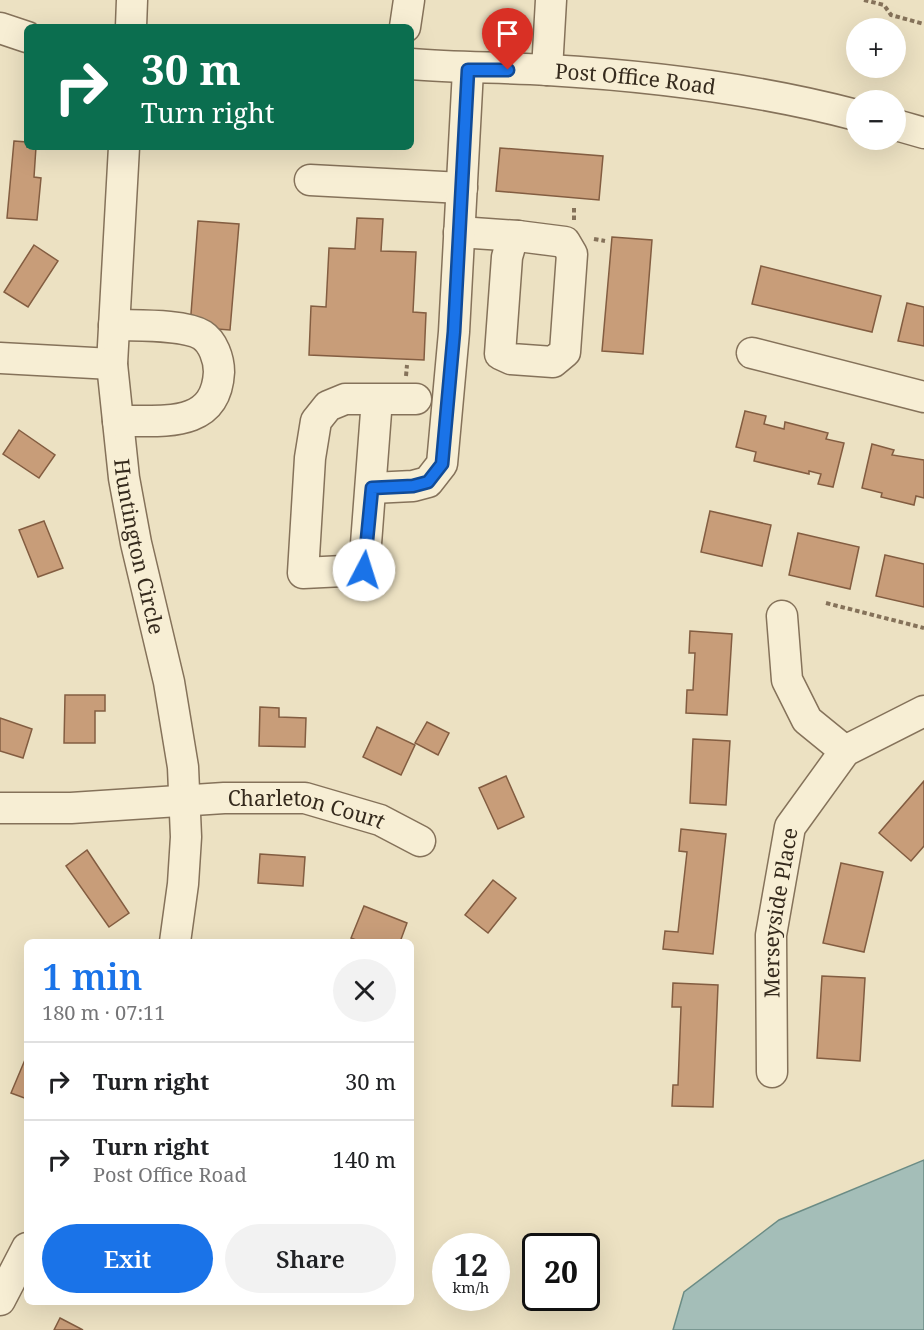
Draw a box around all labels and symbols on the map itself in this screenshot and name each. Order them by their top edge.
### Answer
pin [482,8,533,70]
street label: Post Office Road [554,56,718,101]
street label: Huntington Circle [108,457,171,637]
position arrow [332,538,396,602]
street label: Charleton Court [228,783,390,834]
street label: Merseyside Place [757,825,804,998]
speed limit sign: 20 [522,1233,600,1311]

